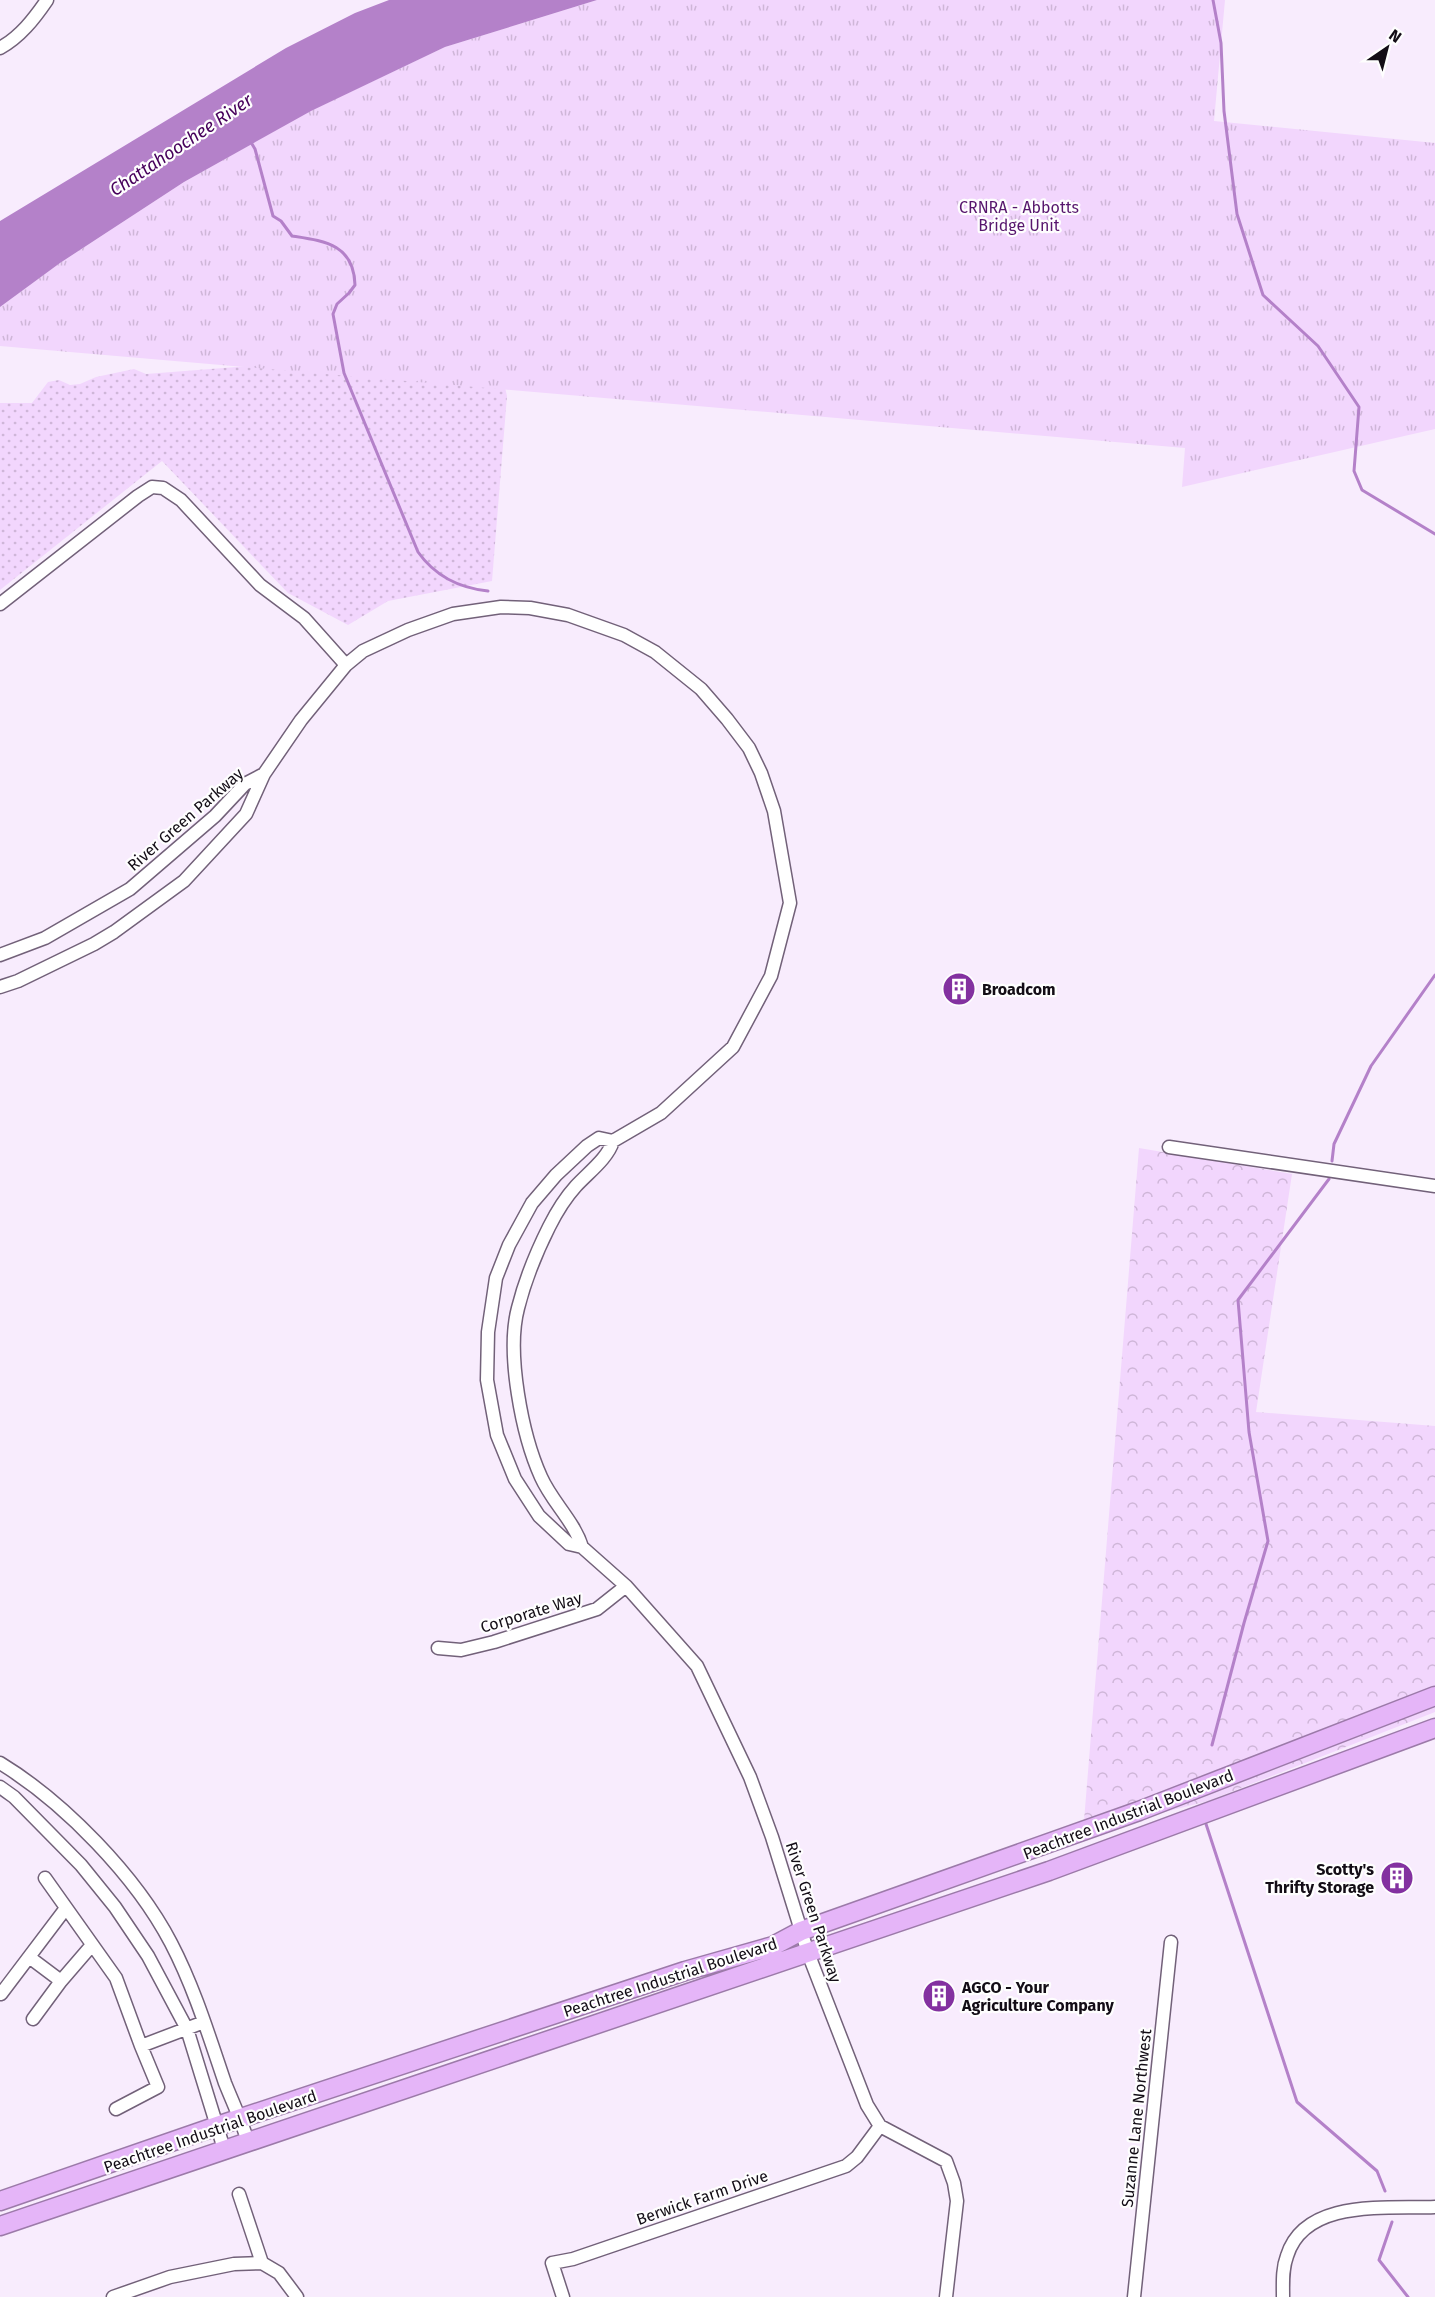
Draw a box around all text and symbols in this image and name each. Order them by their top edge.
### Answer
north arrow [1357,18,1417,78]
text: N [1386,25,1405,47]
water label: Chattahoochee River [106,88,257,201]
park label: CRNRA - Abbotts Bridge Unit [959,198,1079,235]
street label: River Green Parkway [124,764,247,875]
building icon: Broadcom [941,971,977,1007]
place label: Broadcom [982,980,1056,999]
street label: Corporate Way [478,1588,584,1637]
street label: Peachtree Industrial Boulevard [1020,1765,1236,1863]
street label: River Green Parkway [782,1839,845,1985]
place label: Scotty's Thrifty Storage [1265,1860,1374,1897]
building icon: Scotty's Thrifty Storage [1379,1860,1415,1896]
street label: Peachtree Industrial Boulevard [561,1934,780,2021]
building icon: AGCO - Your Agriculture Company [921,1978,957,2014]
place label: AGCO - Your Agriculture Company [961,1978,1115,2015]
street label: Suzanne Lane Northwest [1118,2028,1155,2208]
street label: Peachtree Industrial Boulevard [101,2086,319,2177]
street label: Berwick Farm Drive [634,2166,770,2229]

